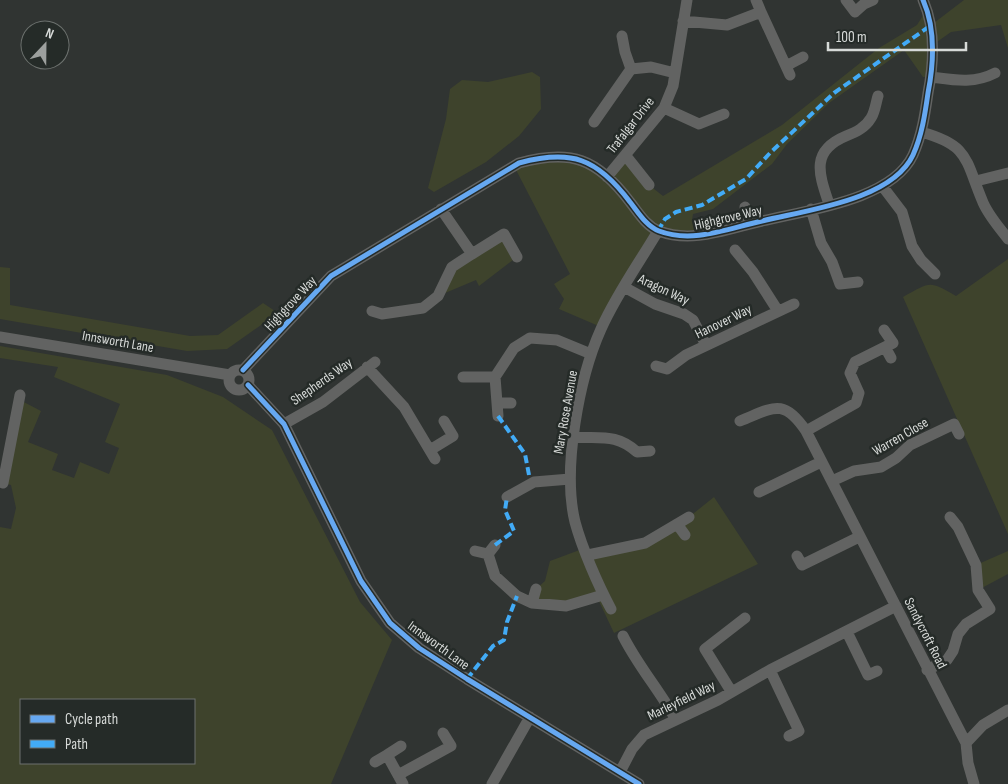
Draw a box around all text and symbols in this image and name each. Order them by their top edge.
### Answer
north arrow [20,20,70,70]
scale bar [828,20,966,52]
text: N [43,24,56,43]
text: 100 m [836,28,867,47]
street label: Trafalgar Drive [603,94,658,157]
street label: Highgrove Way [693,201,764,234]
street label: Aragon Way [635,270,693,309]
street label: Highgrove Way [261,272,321,334]
street label: Hanover Way [692,300,755,342]
street label: Innsworth Lane [81,327,155,356]
street label: Shepherds Way [287,354,356,409]
street label: Mary Rose Avenue [550,369,581,455]
street label: Warren Close [869,414,931,459]
street label: Sandycroft Road [900,595,951,672]
street label: Innsworth Lane [404,617,473,674]
street label: Marleyfield Way [645,677,718,724]
legend [20,699,195,764]
text: Cycle path [65,710,118,729]
text: Path [65,735,88,754]

